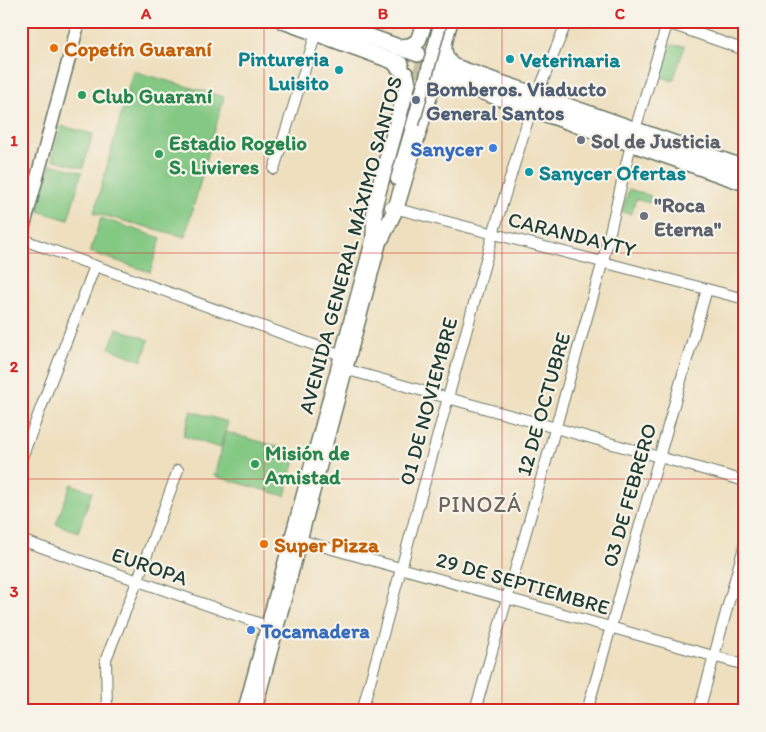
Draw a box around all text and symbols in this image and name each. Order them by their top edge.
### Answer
text: A [140,4,152,23]
text: B [378,4,389,23]
text: C [615,4,626,23]
place label: Copetín Guaraní [64,36,212,62]
marker: Copetín Guaraní [48,42,60,54]
place label: Pintureria Luisito [238,46,330,95]
place label: Veterinaria [520,47,621,72]
marker: Veterinaria [504,53,516,65]
marker: Pintureria Luisito [333,64,345,76]
street label: AVENIDA GENERAL MÁXIMO SANTOS [293,73,407,417]
place label: Bomberos. Viaducto General Santos [426,76,607,125]
place label: Club Guaraní [92,83,213,108]
marker: Club Guaraní [76,89,88,101]
marker: Bomberos. Viaducto General Santos [410,94,422,106]
place label: Sol de Justicia [591,128,722,153]
place label: Estadio Rogelio S. Livieres [169,130,307,179]
text: 1 [10,131,18,150]
marker: Sol de Justicia [575,134,587,146]
place label: Sanycer [410,136,484,162]
marker: Sanycer [487,142,499,154]
marker: Estadio Rogelio S. Livieres [153,148,165,160]
place label: Sanycer Ofertas [539,160,686,186]
marker: Sanycer Ofertas [523,166,535,178]
place label: "Roca Eterna" [654,192,722,241]
street label: CARANDAYTY [506,206,638,262]
marker: "Roca Eterna" [638,210,650,222]
street label: 01 DE NOVIEMBRE [394,314,463,488]
street label: 12 DE OCTUBRE [511,329,575,479]
text: 2 [10,357,19,376]
street label: 03 DE FEBRERO [597,420,661,570]
place label: Misión de Amistad [264,440,350,489]
marker: Misión de Amistad [249,458,261,470]
district label: PINOZÁ [438,491,522,518]
place label: Super Pizza [274,532,380,558]
marker: Super Pizza [258,538,270,550]
street label: EUROPA [109,541,192,591]
street label: 29 DE SEPTIEMBRE [433,546,613,620]
text: 3 [10,582,19,601]
place label: Tocamadera [260,618,370,643]
marker: Tocamadera [245,624,257,636]

